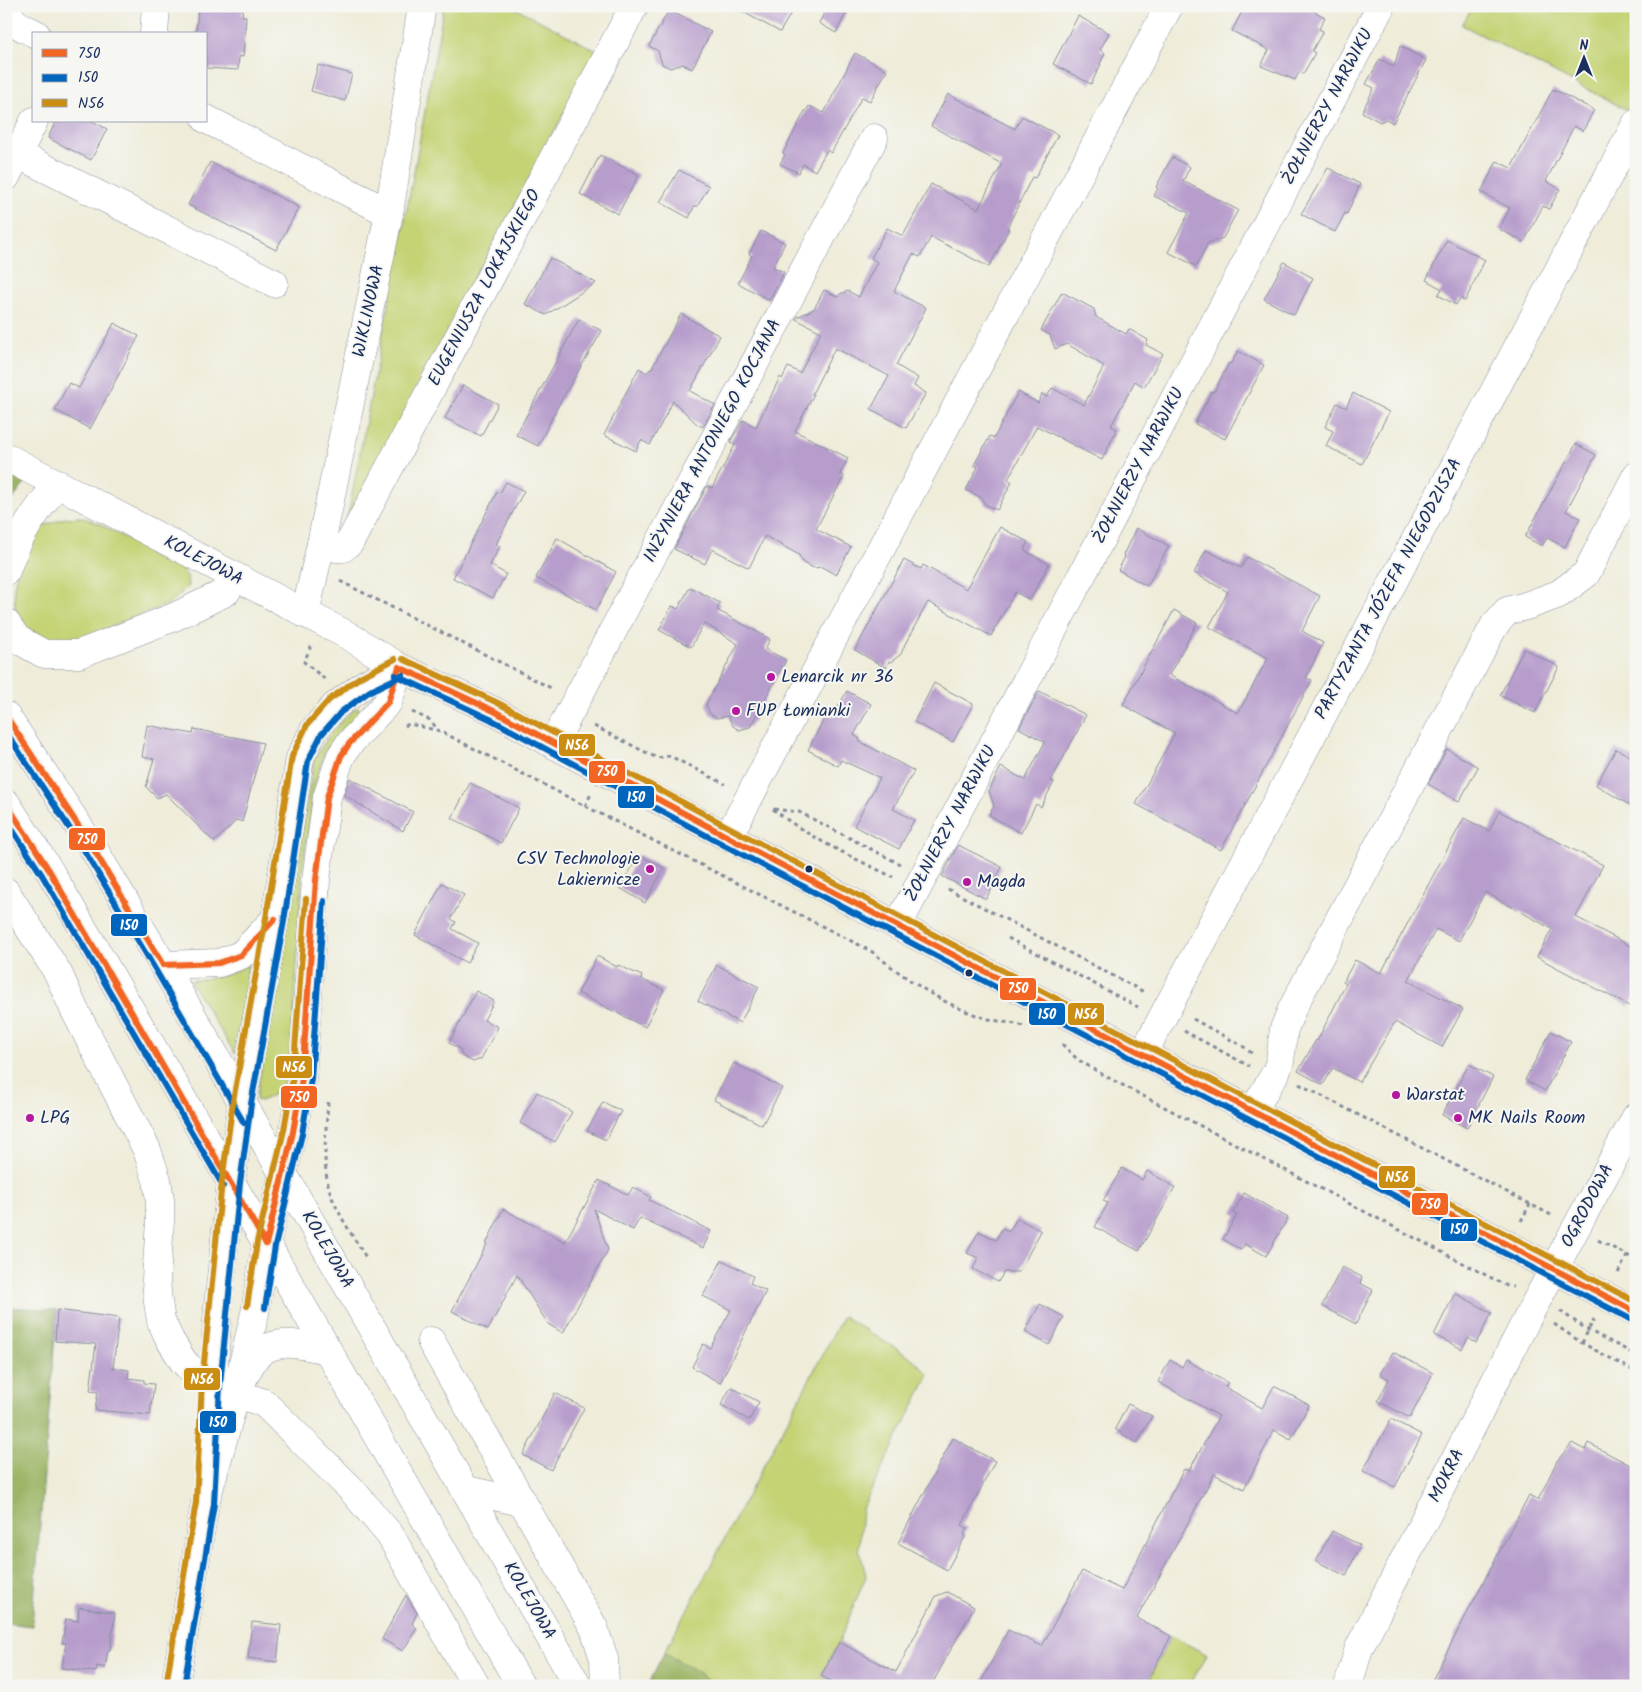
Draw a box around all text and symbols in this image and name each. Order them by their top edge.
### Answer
street label: ŻOŁNIERZY NARWIKU [1274,23,1382,190]
legend [32,32,208,122]
north arrow [1560,32,1610,82]
text: N [1580,35,1589,57]
text: 750 [78,42,101,66]
text: 150 [78,66,99,90]
text: N56 [78,92,105,116]
street label: EUGENIUSZA LOKAJSKIEGO [421,184,549,392]
street label: WIKLINOWA [345,262,393,360]
street label: INŻYNIERA ANTONIEGO KOCJANA [636,314,790,568]
street label: ŻOŁNIERZY NARWIKU [1085,382,1193,549]
street label: PARTYZANTA JÓZEFA NIEGODZISZA [1308,453,1470,725]
street label: KOLEJOWA [158,528,248,594]
place label: Lenarcik nr 36 [781,663,894,692]
marker: Lenarcik nr 36 [765,671,777,683]
place label: FUP Łomianki [746,697,851,726]
marker: FUP Łomianki [730,705,742,717]
line badge: N56 [558,733,596,757]
text: N56 [565,735,589,757]
street label: ŻOŁNIERZY NARWIKU [897,740,1005,907]
line badge: 750 [588,760,626,784]
text: 750 [597,761,618,783]
line badge: 150 [617,785,655,809]
text: 150 [627,787,646,809]
line badge: 750 [68,827,106,851]
text: 750 [77,829,98,851]
place label: CSV Technologie Lakiernicze [516,845,640,895]
marker: CSV Technologie Lakiernicze [644,863,656,875]
unlabelled marker [804,864,814,874]
place label: Magda [977,868,1026,897]
marker: Magda [961,876,973,888]
line badge: 150 [110,913,148,937]
text: 150 [120,915,139,937]
unlabelled marker [964,968,974,978]
line badge: 750 [999,977,1037,1001]
text: 750 [1008,978,1029,1000]
line badge: 150 [1028,1002,1066,1026]
line badge: N56 [1067,1002,1105,1026]
text: 150 [1038,1004,1057,1026]
text: N56 [1074,1004,1098,1026]
line badge: N56 [275,1055,313,1079]
text: N56 [282,1057,306,1079]
place label: Warstat [1406,1081,1466,1110]
line badge: 750 [280,1085,318,1109]
text: 750 [289,1087,310,1109]
marker: Warstat [1390,1089,1402,1101]
place label: LPG [40,1104,71,1133]
place label: MK Nails Room [1468,1104,1585,1133]
marker: LPG [24,1112,36,1124]
marker: MK Nails Room [1452,1112,1464,1124]
street label: OGRODOWA [1554,1159,1622,1253]
line badge: N56 [1378,1165,1416,1189]
text: N56 [1385,1167,1409,1189]
line badge: 750 [1411,1192,1449,1216]
text: 750 [1420,1194,1441,1216]
street label: KOLEJOWA [293,1205,361,1295]
line badge: 150 [1440,1218,1478,1242]
text: 150 [1450,1219,1469,1241]
line badge: N56 [183,1367,221,1391]
text: N56 [190,1369,214,1391]
line badge: 150 [199,1410,237,1434]
text: 150 [209,1412,228,1434]
street label: MOKRA [1421,1444,1473,1508]
street label: KOLEJOWA [495,1556,563,1646]

